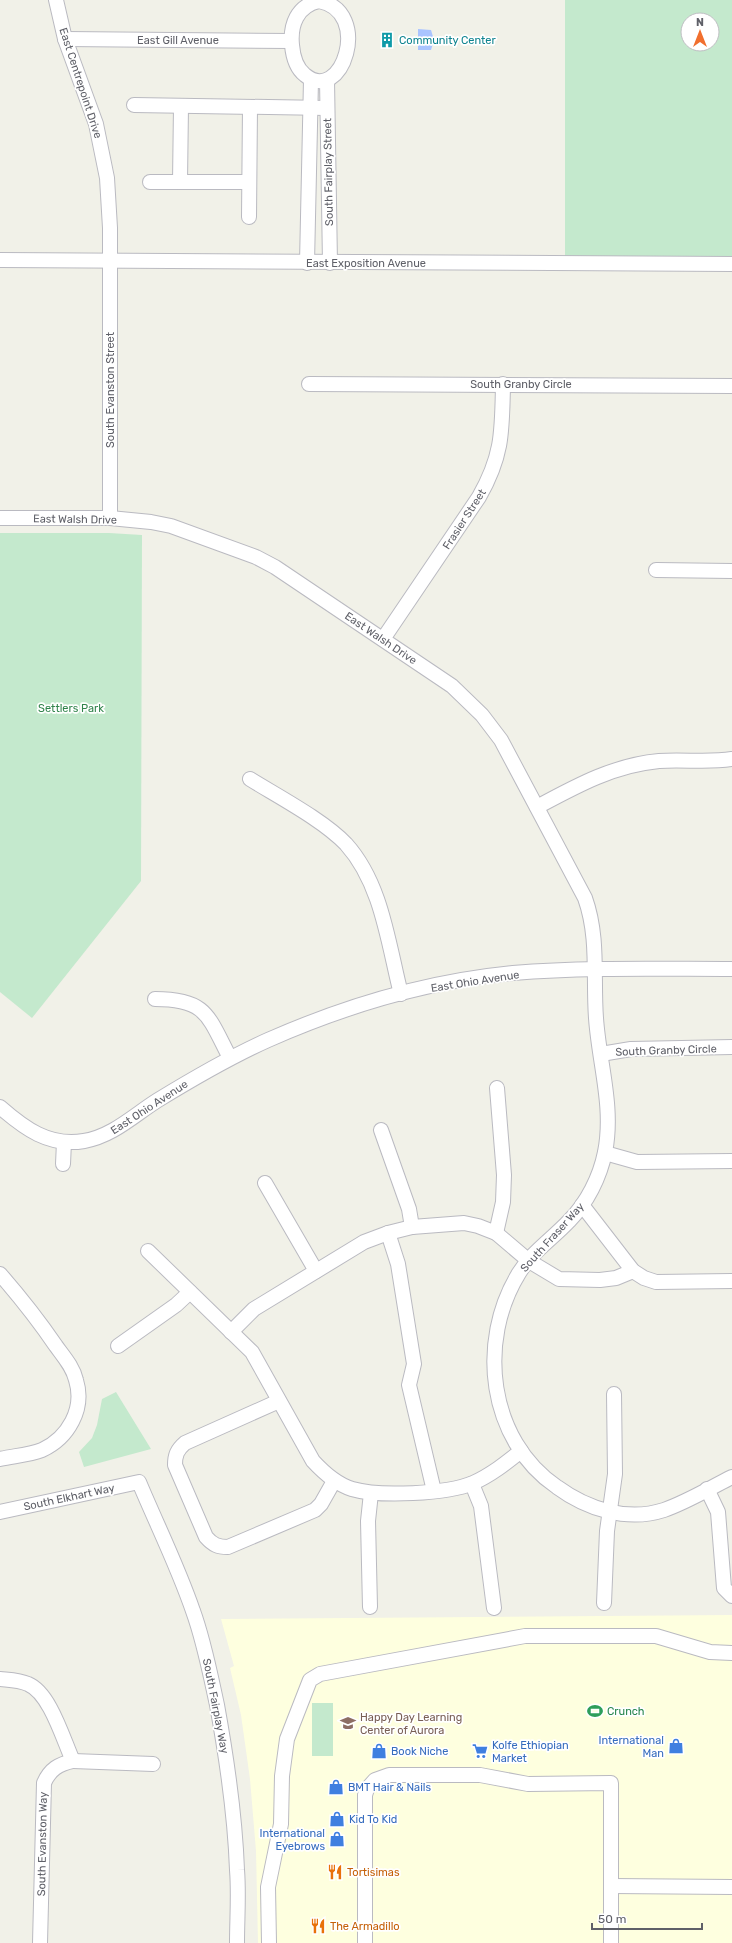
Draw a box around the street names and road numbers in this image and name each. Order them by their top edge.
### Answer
street label: East Centrepoint Drive [56,26,105,140]
street label: East Gill Avenue [137,34,219,47]
street label: South Fairplay Street [321,117,336,226]
street label: East Exposition Avenue [306,257,426,270]
street label: South Evanston Street [104,331,117,448]
street label: South Granby Circle [470,378,572,391]
street label: Frasier Street [440,486,489,552]
street label: East Walsh Drive [33,512,117,527]
street label: East Walsh Drive [342,610,419,667]
street label: East Ohio Avenue [430,968,520,995]
street label: South Granby Circle [615,1042,717,1059]
street label: East Ohio Avenue [108,1078,190,1137]
street label: South Fraser Way [518,1200,587,1275]
street label: South Elkhart Way [22,1481,116,1513]
street label: South Fairplay Way [200,1657,231,1755]
street label: South Evanston Way [35,1792,50,1896]

